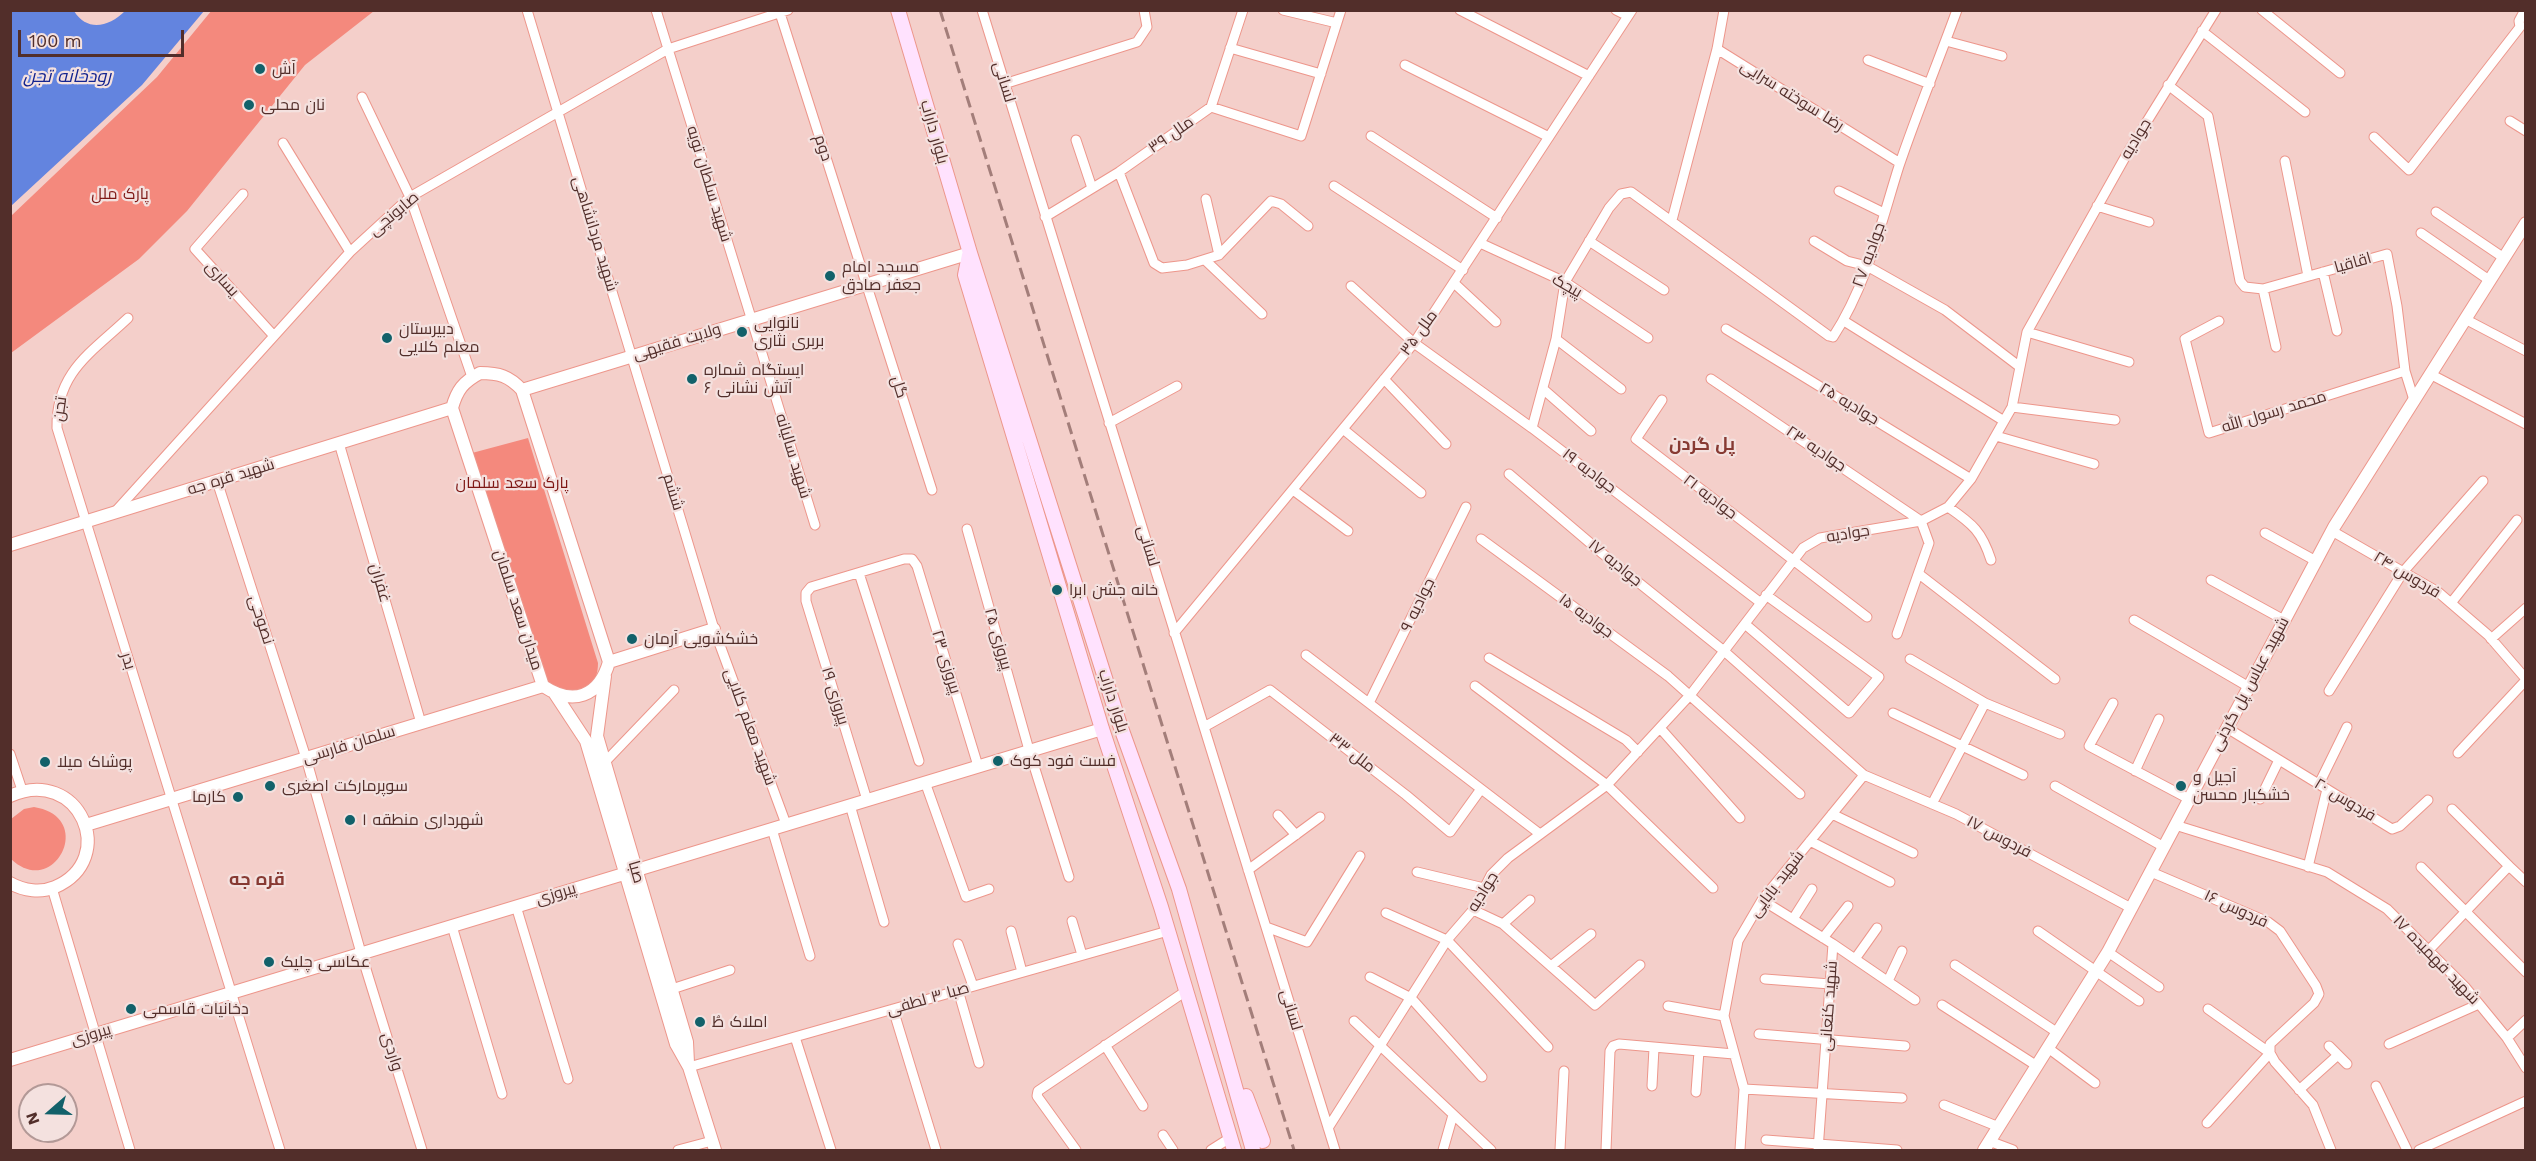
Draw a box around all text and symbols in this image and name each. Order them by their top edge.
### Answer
scale bar [21,18,188,56]
text: 100 m [29,30,82,51]
street label: رضا سوخته سرایی [1737,56,1847,136]
place label: آش [272,59,296,79]
street label: لسانی [989,59,1019,105]
marker: آش [253,62,267,76]
water label: رودخانه تجن [23,66,111,88]
place label: نان محلی [261,95,325,115]
marker: نان محلی [242,98,256,112]
street label: بلوار داراب [916,98,952,166]
street label: ملل ۳۹ [1145,113,1197,157]
street label: جوادیه [2117,115,2155,163]
street label: شهید سلطان تویه [682,124,736,244]
street label: دوم [810,132,836,164]
street label: شهید مردانشاهی [568,174,622,294]
park label: پارک ملل [91,184,149,204]
street label: صابونچی [365,188,423,240]
street label: جوادیه ۲۷ [1848,220,1890,290]
street label: اقاقیا [2332,249,2374,277]
street label: یساری [201,257,243,301]
place label: مسجد امام جعفر صادق [842,257,921,295]
marker: مسجد امام جعفر صادق [823,269,837,283]
street label: پیچک [1548,270,1586,302]
street label: ملل ۳۵ [1396,307,1442,359]
place label: نانوایی بربری نثاری [754,313,824,351]
place label: دبیرستان معلم کلایی [399,319,480,357]
street label: ولایت فقیهی [631,319,723,365]
marker: نانوایی بربری نثاری [735,325,749,339]
marker: دبیرستان معلم کلایی [380,331,394,345]
place label: ایستگاه شماره ۶ آتش نشانی [704,360,804,398]
marker: ایستگاه شماره ۶ آتش نشانی [685,372,699,386]
street label: گل [886,374,912,400]
street label: جوادیه ۲۵ [1816,379,1882,429]
street label: محمد رسول الله [2219,387,2329,437]
street label: تجن [49,395,71,423]
street label: شهید سالیانه [771,411,815,501]
street label: جوادیه ۲۳ [1782,422,1850,476]
district label: پل گردن [1669,434,1735,456]
street label: جوادیه ۱۹ [1558,445,1620,497]
street label: شهید قره جه [185,455,277,499]
street label: ششم [658,471,688,513]
street label: جوادیه ۲۱ [1679,471,1741,523]
park label: پارک سعد سلمان [456,473,568,493]
street label: جوادیه [1825,521,1871,547]
street label: لسانی [1133,523,1163,569]
street label: جوادیه ۱۷ [1584,535,1646,591]
street label: میدان سعد سلمان [489,547,547,673]
street label: فردوس ۲۴ [2370,547,2444,603]
street label: غفران [365,561,395,605]
street label: جوادیه ۹ [1397,575,1439,635]
place label: خانه جشن ابرا [1069,580,1158,600]
marker: خانه جشن ابرا [1050,583,1064,597]
street label: جوادیه ۱۵ [1555,590,1617,642]
street label: نصوحی [244,593,278,647]
street label: پیروزی ۲۵ [980,606,1016,672]
street label: شهید عباس پل گردنی [2207,614,2293,754]
street label: پیروزی ۲۳ [927,628,965,696]
place label: خشکشویی آرمان [644,629,758,649]
marker: خشکشویی آرمان [625,632,639,646]
street label: بدر [116,650,140,672]
street label: پیروزی ۱۹ [817,665,853,727]
street label: شهید معلم کلایی [720,666,780,788]
street label: بلوار داراب [1094,667,1132,735]
street label: سلمان فارسی [300,722,398,768]
street label: ملل ۳۳ [1325,729,1379,777]
place label: فست فود کوک [1010,751,1116,771]
place label: پوشاک میلا [57,752,132,772]
marker: فست فود کوک [991,754,1005,768]
marker: پوشاک میلا [38,755,52,769]
place label: آجیل و خشکبار محسن [2193,767,2290,805]
street label: فردوس ۲۰ [2311,774,2379,826]
place label: سوپرمارکت اصغری [282,776,408,796]
marker: سوپرمارکت اصغری [263,779,277,793]
marker: آجیل و خشکبار محسن [2174,779,2188,793]
place label: کارما [192,787,226,807]
marker: کارما [231,790,245,804]
place label: شهرداری منطقه ۱ [362,810,483,830]
street label: فردوس ۱۷ [1963,812,2035,862]
marker: شهرداری منطقه ۱ [343,813,357,827]
street label: شهید بابایی [1746,847,1808,921]
street label: صبا [624,859,648,885]
street label: جوادیه [1463,868,1503,916]
district label: قره جه [229,869,285,891]
street label: پیروزی [534,879,578,909]
street label: فردوس ۱۶ [2201,886,2271,932]
street label: شهید فهمیده ۱۷ [2389,911,2483,1009]
place label: عکاسی چلیک [281,952,370,972]
marker: عکاسی چلیک [262,955,276,969]
street label: شهید کنعانی [1816,960,1842,1052]
street label: صبا ۳ لطفی [884,978,972,1020]
street label: لسانی [1276,987,1306,1033]
place label: دخانیات قاسمی [143,999,249,1019]
marker: دخانیات قاسمی [124,1002,138,1016]
place label: املاک طُ [712,1012,768,1032]
marker: املاک طُ [693,1015,707,1029]
street label: پیروزی [69,1020,113,1050]
street label: واردی [377,1030,407,1074]
north arrow [18,1083,78,1143]
text: N [22,1110,43,1127]

